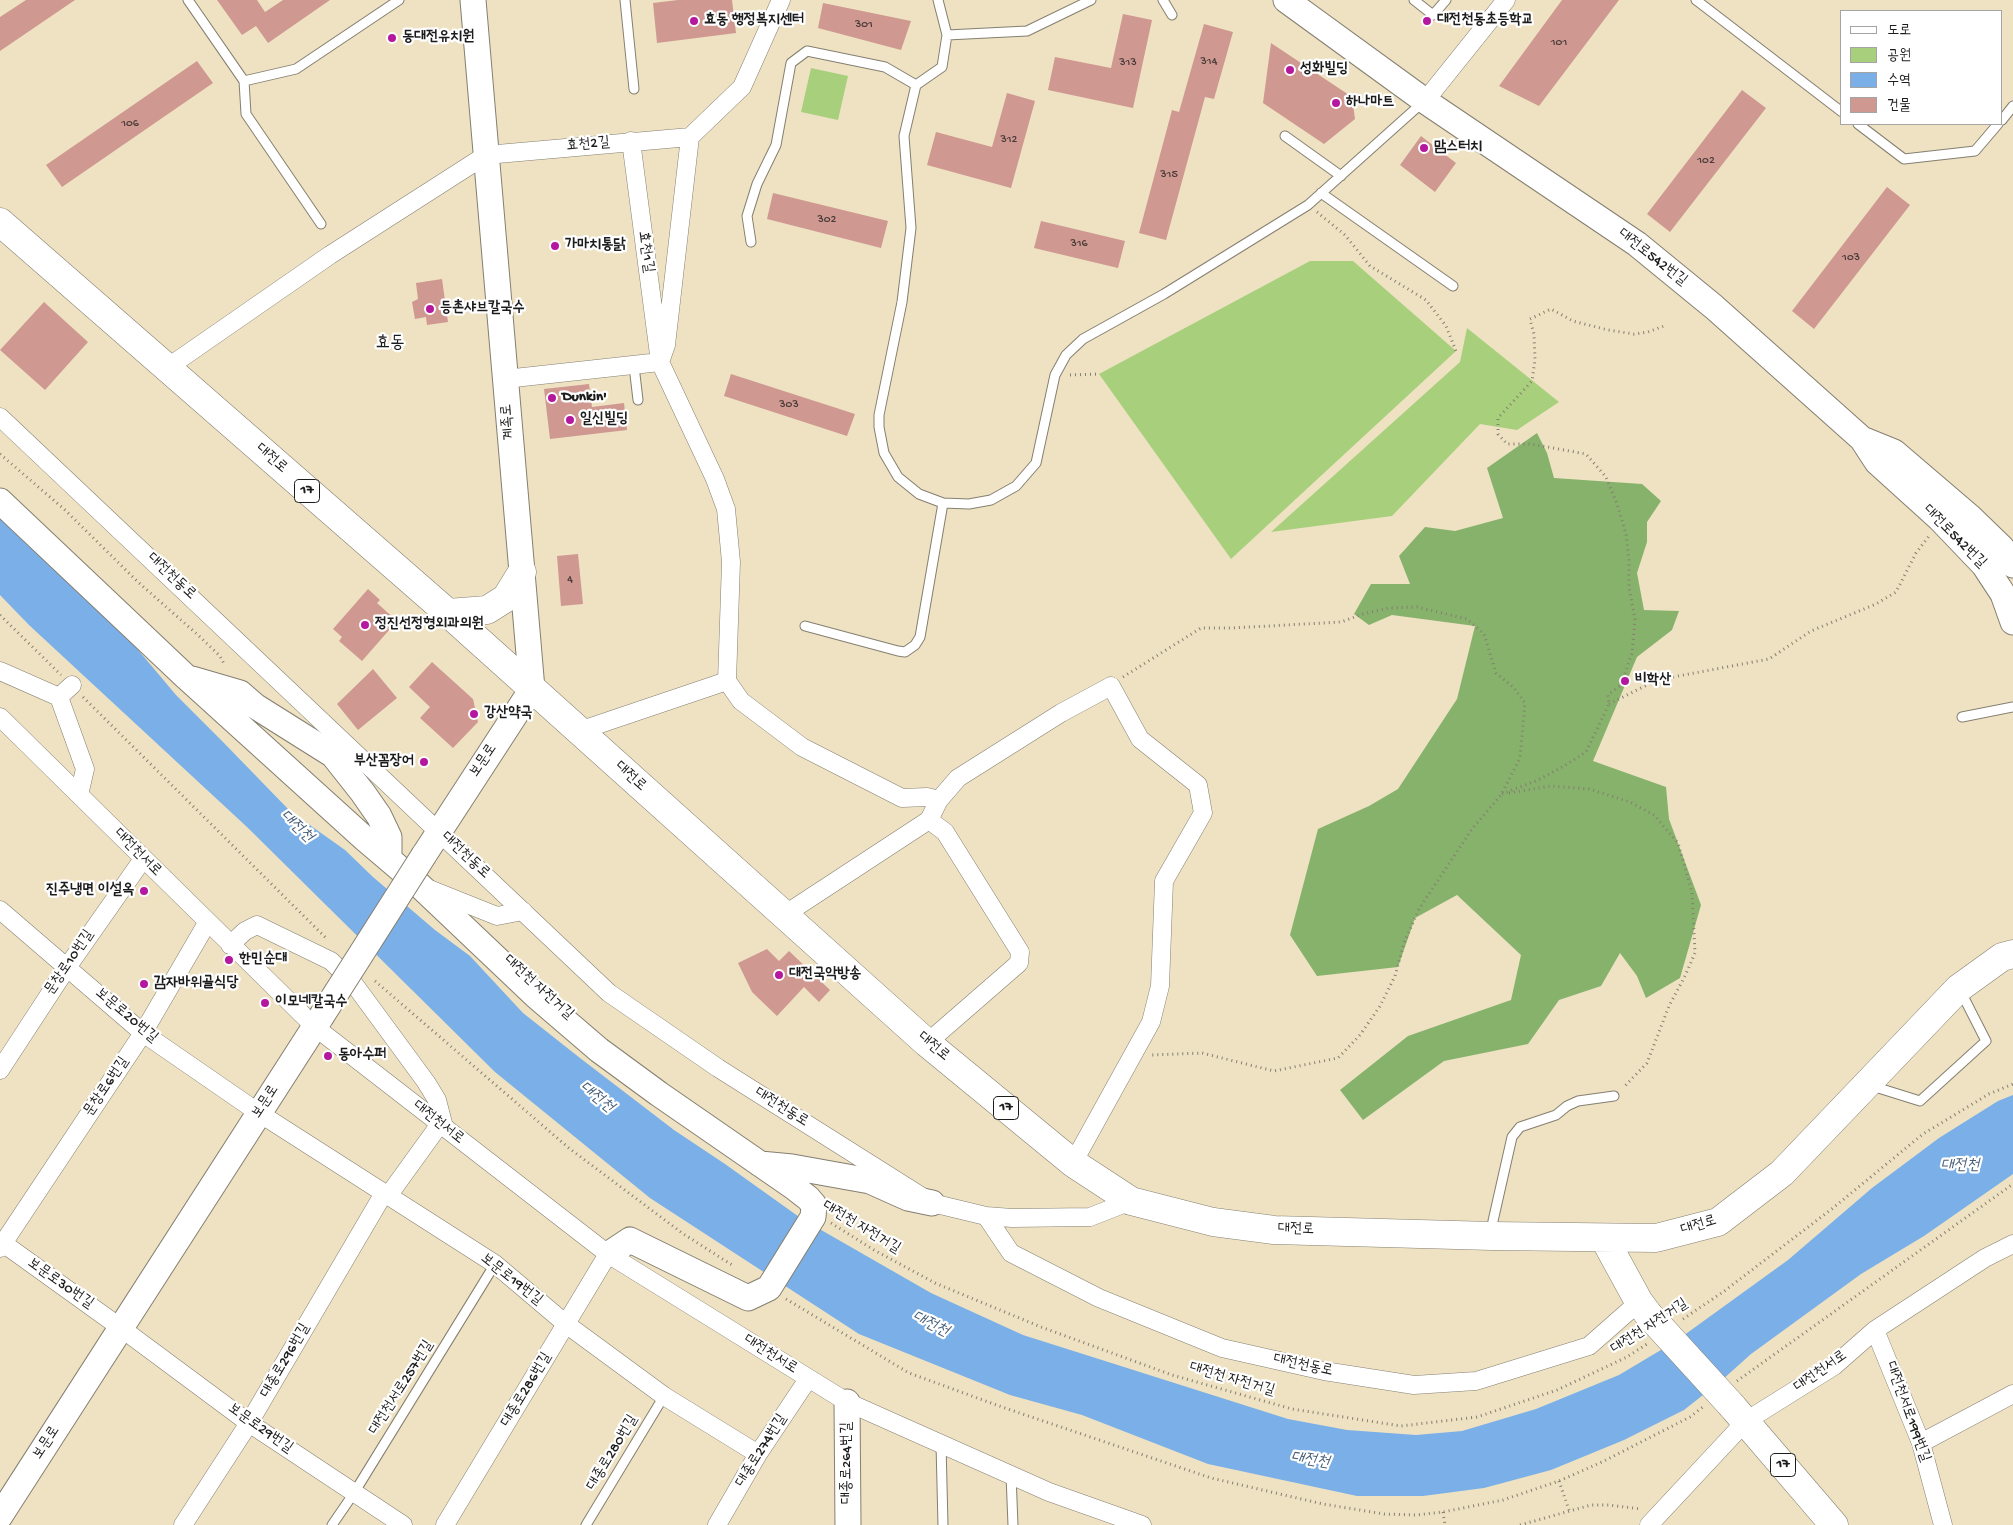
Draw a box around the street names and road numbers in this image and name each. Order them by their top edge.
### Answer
street label: 효천2길 [566,134,610,156]
street label: 대전로542번길 [1614,225,1690,291]
street label: 효천1길 [633,230,657,274]
street label: 계족로 [498,403,520,441]
street label: 대전로 [251,440,291,478]
road number: 17 [294,480,320,502]
street label: 대전로542번길 [1918,501,1990,573]
street label: 대전천동로 [143,550,199,604]
street label: 보문로 [466,741,502,781]
street label: 대전로 [611,758,649,796]
street label: 대전천서로 [109,825,165,881]
street label: 대전천동로 [437,829,493,883]
street label: 문창로10번길 [42,927,98,999]
street label: 대전천 자전거길 [499,952,577,1024]
street label: 보문로20번길 [91,985,161,1047]
street label: 대전로 [913,1028,953,1066]
street label: 문창로6번길 [81,1054,133,1120]
street label: 보문로 [249,1082,283,1122]
street label: 대전천동로 [751,1084,811,1132]
road number: 17 [994,1096,1018,1120]
street label: 대전천서로 [409,1097,467,1149]
street label: 대전천 자전거길 [819,1198,903,1258]
street label: 대전로 [1679,1212,1719,1240]
street label: 대전로 [1278,1220,1314,1240]
street label: 보문로19번길 [476,1250,546,1310]
street label: 보문로30번길 [23,1255,97,1313]
street label: 대전천 자전거길 [1608,1295,1692,1359]
street label: 대종로296번길 [258,1321,314,1401]
street label: 대전천서로 [740,1331,800,1379]
street label: 대전천서로257번길 [366,1338,438,1438]
street label: 대전천서로 [1791,1347,1851,1397]
street label: 대종로286번길 [498,1350,556,1430]
street label: 대전천동로 [1272,1351,1334,1381]
street label: 대전천 자전거길 [1187,1359,1277,1401]
street label: 대전천서로199번길 [1880,1359,1934,1465]
street label: 보문로29번길 [224,1400,296,1458]
street label: 대종로274번길 [732,1411,792,1491]
street label: 대종로280번길 [584,1412,642,1494]
street label: 대종로264번길 [839,1422,857,1504]
street label: 보문로 [30,1423,64,1463]
road number: 17 [1770,1454,1796,1476]

